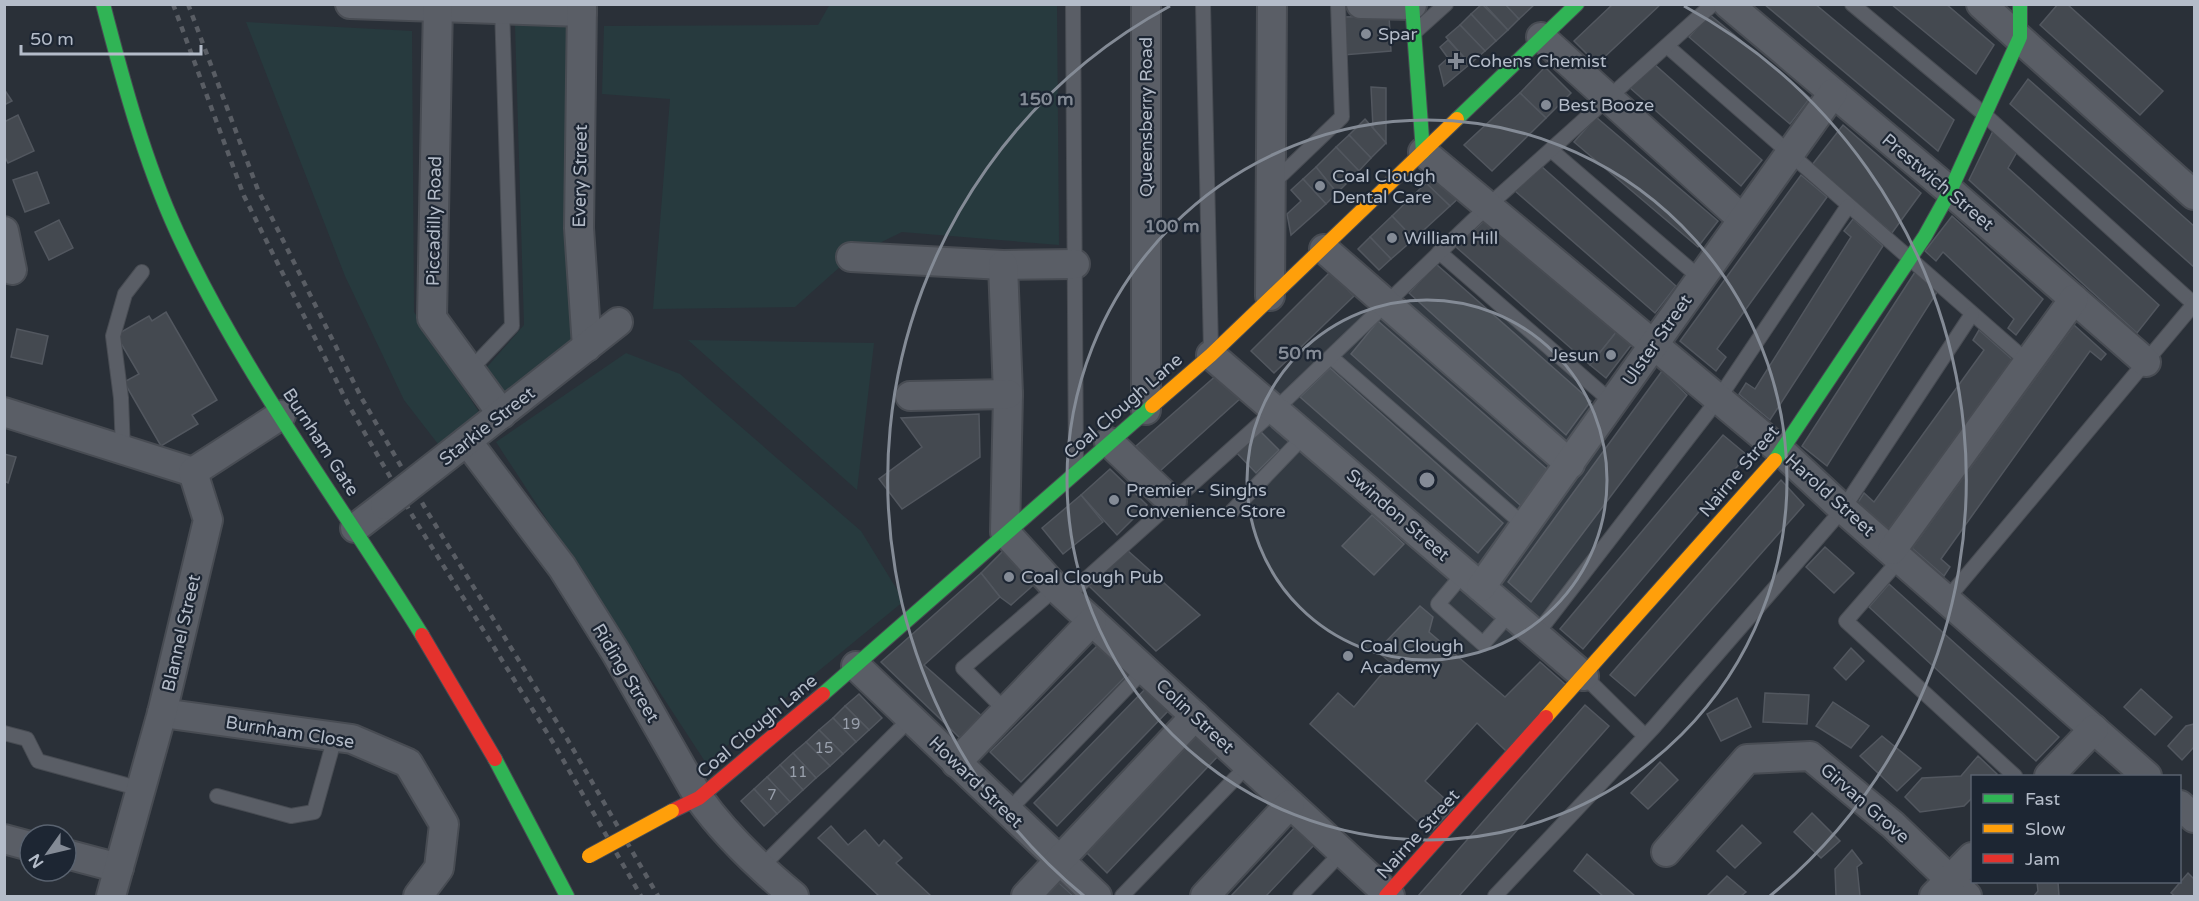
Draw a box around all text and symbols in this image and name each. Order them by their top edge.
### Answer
scale bar [21,18,201,56]
place label: Spar [1378,23,1417,45]
marker: Spar [1359,27,1373,41]
text: 50 m [30,28,74,50]
street label: Queensberry Road [1135,37,1157,197]
place label: Cohens Chemist [1468,50,1607,72]
marker: Cohens Chemist [1449,54,1463,68]
text: 150 m [1018,88,1074,110]
place label: Best Booze [1558,94,1654,116]
marker: Best Booze [1539,98,1553,112]
street label: Every Street [568,124,592,228]
street label: Prestwich Street [1877,129,1999,235]
street label: Piccadilly Road [422,156,446,286]
place label: Coal Clough Dental Care [1332,165,1436,208]
marker: Coal Clough Dental Care [1313,179,1327,193]
text: 100 m [1144,215,1200,237]
place label: William Hill [1404,227,1498,249]
marker: William Hill [1385,231,1399,245]
street label: Ulster Street [1617,290,1697,390]
text: 50 m [1278,342,1322,364]
place label: Jesun [1550,344,1599,366]
street label: Coal Clough Lane [1059,348,1187,464]
marker: Jesun [1604,348,1618,362]
street label: Starkie Street [435,382,539,470]
street label: Burnham Gate [278,384,364,500]
street label: Nairne Street [1694,420,1784,521]
street label: Harold Street [1781,449,1880,541]
street label: Swindon Street [1342,464,1454,566]
centre of rings [1417,470,1437,490]
place label: Premier - Singhs Convenience Store [1126,479,1286,522]
marker: Premier - Singhs Convenience Store [1107,493,1121,507]
place label: Coal Clough Pub [1021,566,1164,588]
marker: Coal Clough Pub [1002,570,1016,584]
street label: Blannel Street [157,572,205,694]
street label: Riding Street [588,620,664,727]
place label: Coal Clough Academy [1360,635,1464,678]
marker: Coal Clough Academy [1341,649,1355,663]
street label: Coal Clough Lane [692,669,822,783]
street label: Colin Street [1151,674,1239,758]
street label: Burnham Close [224,711,356,753]
house number: 19 [842,715,860,733]
street label: Howard Street [924,732,1028,833]
house number: 15 [815,739,833,757]
street label: Girvan Grove [1816,758,1914,848]
house number: 11 [789,763,807,781]
legend [1971,775,2181,883]
street label: Nairne Street [1372,784,1464,883]
house number: 7 [767,786,777,804]
text: Fast [2025,788,2060,810]
text: Slow [2025,818,2066,840]
north arrow [18,823,78,883]
text: Jam [2025,848,2060,870]
text: N [25,850,48,872]

